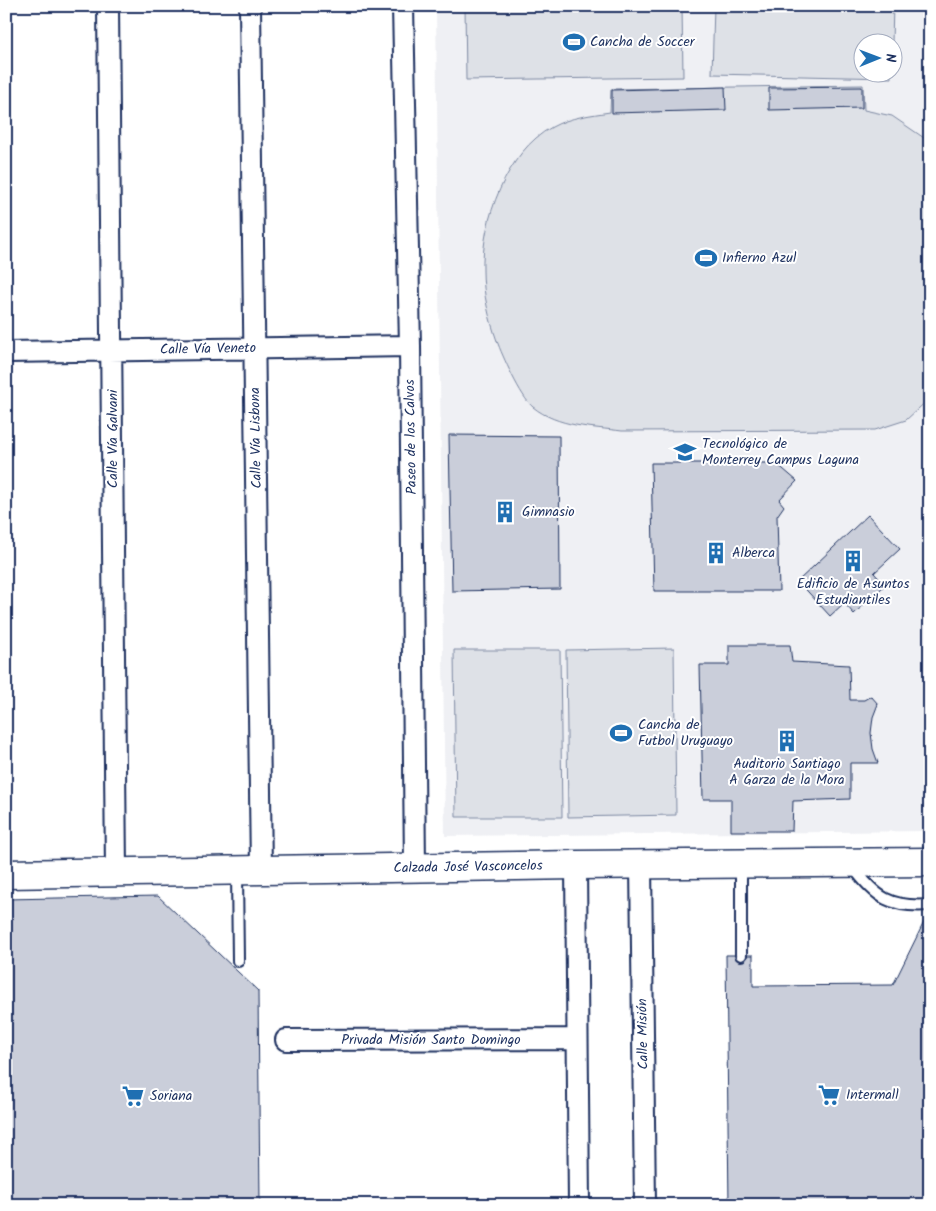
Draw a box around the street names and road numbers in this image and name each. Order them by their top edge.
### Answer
street label: Calle Vía Veneto [160,337,256,361]
street label: Paseo de los Calvos [399,379,423,495]
street label: Calle Vía Lisbona [244,387,268,489]
street label: Calle Vía Galvani [102,389,124,488]
street label: Calzada José Vasconcelos [393,855,543,879]
street label: Calle Misión [631,998,655,1070]
street label: Privada Misión Santo Domingo [341,1029,521,1051]

